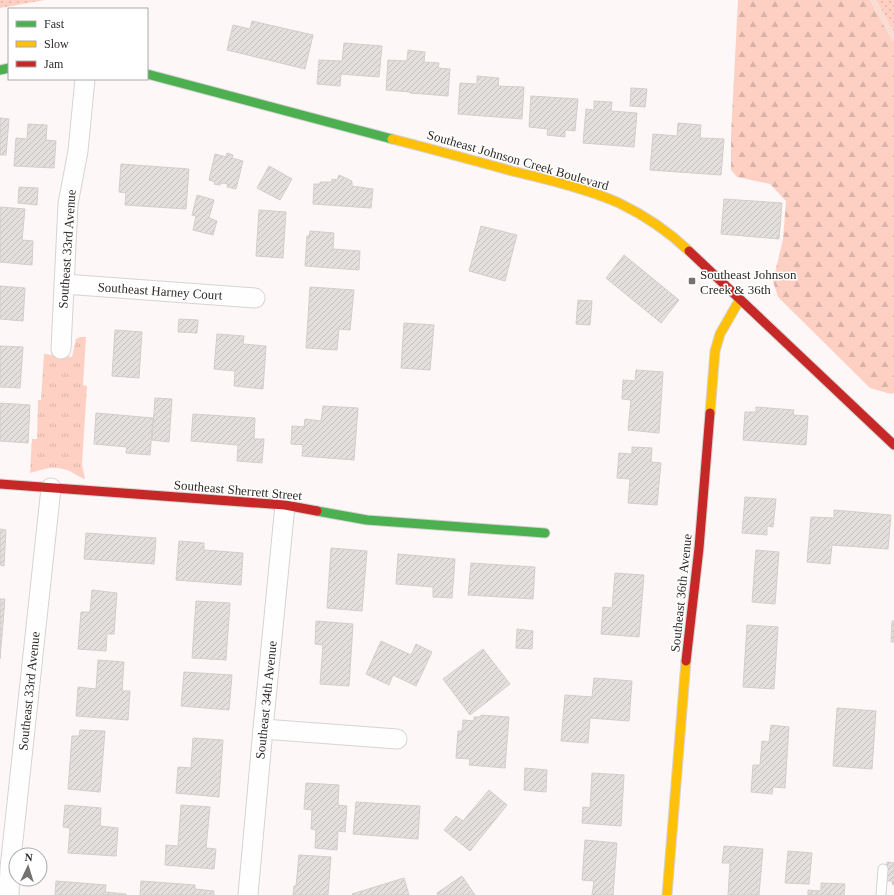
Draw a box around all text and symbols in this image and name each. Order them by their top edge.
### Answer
legend [8,8,148,80]
text: Fast [44,17,65,31]
text: Slow [44,37,69,51]
text: Jam [44,57,64,71]
street label: Southeast Johnson Creek Boulevard [426,127,611,193]
street label: Southeast 33rd Avenue [55,189,79,309]
place label: Southeast Johnson Creek & 36th [700,267,797,297]
marker: Southeast Johnson Creek & 36th [687,276,697,286]
street label: Southeast Harney Court [97,279,223,303]
street label: Southeast Sherrett Street [173,477,303,503]
street label: Southeast 36th Avenue [667,533,695,653]
street label: Southeast 33rd Avenue [15,631,43,751]
street label: Southeast 34th Avenue [252,640,280,760]
north arrow [8,847,48,887]
text: N [24,851,33,863]

